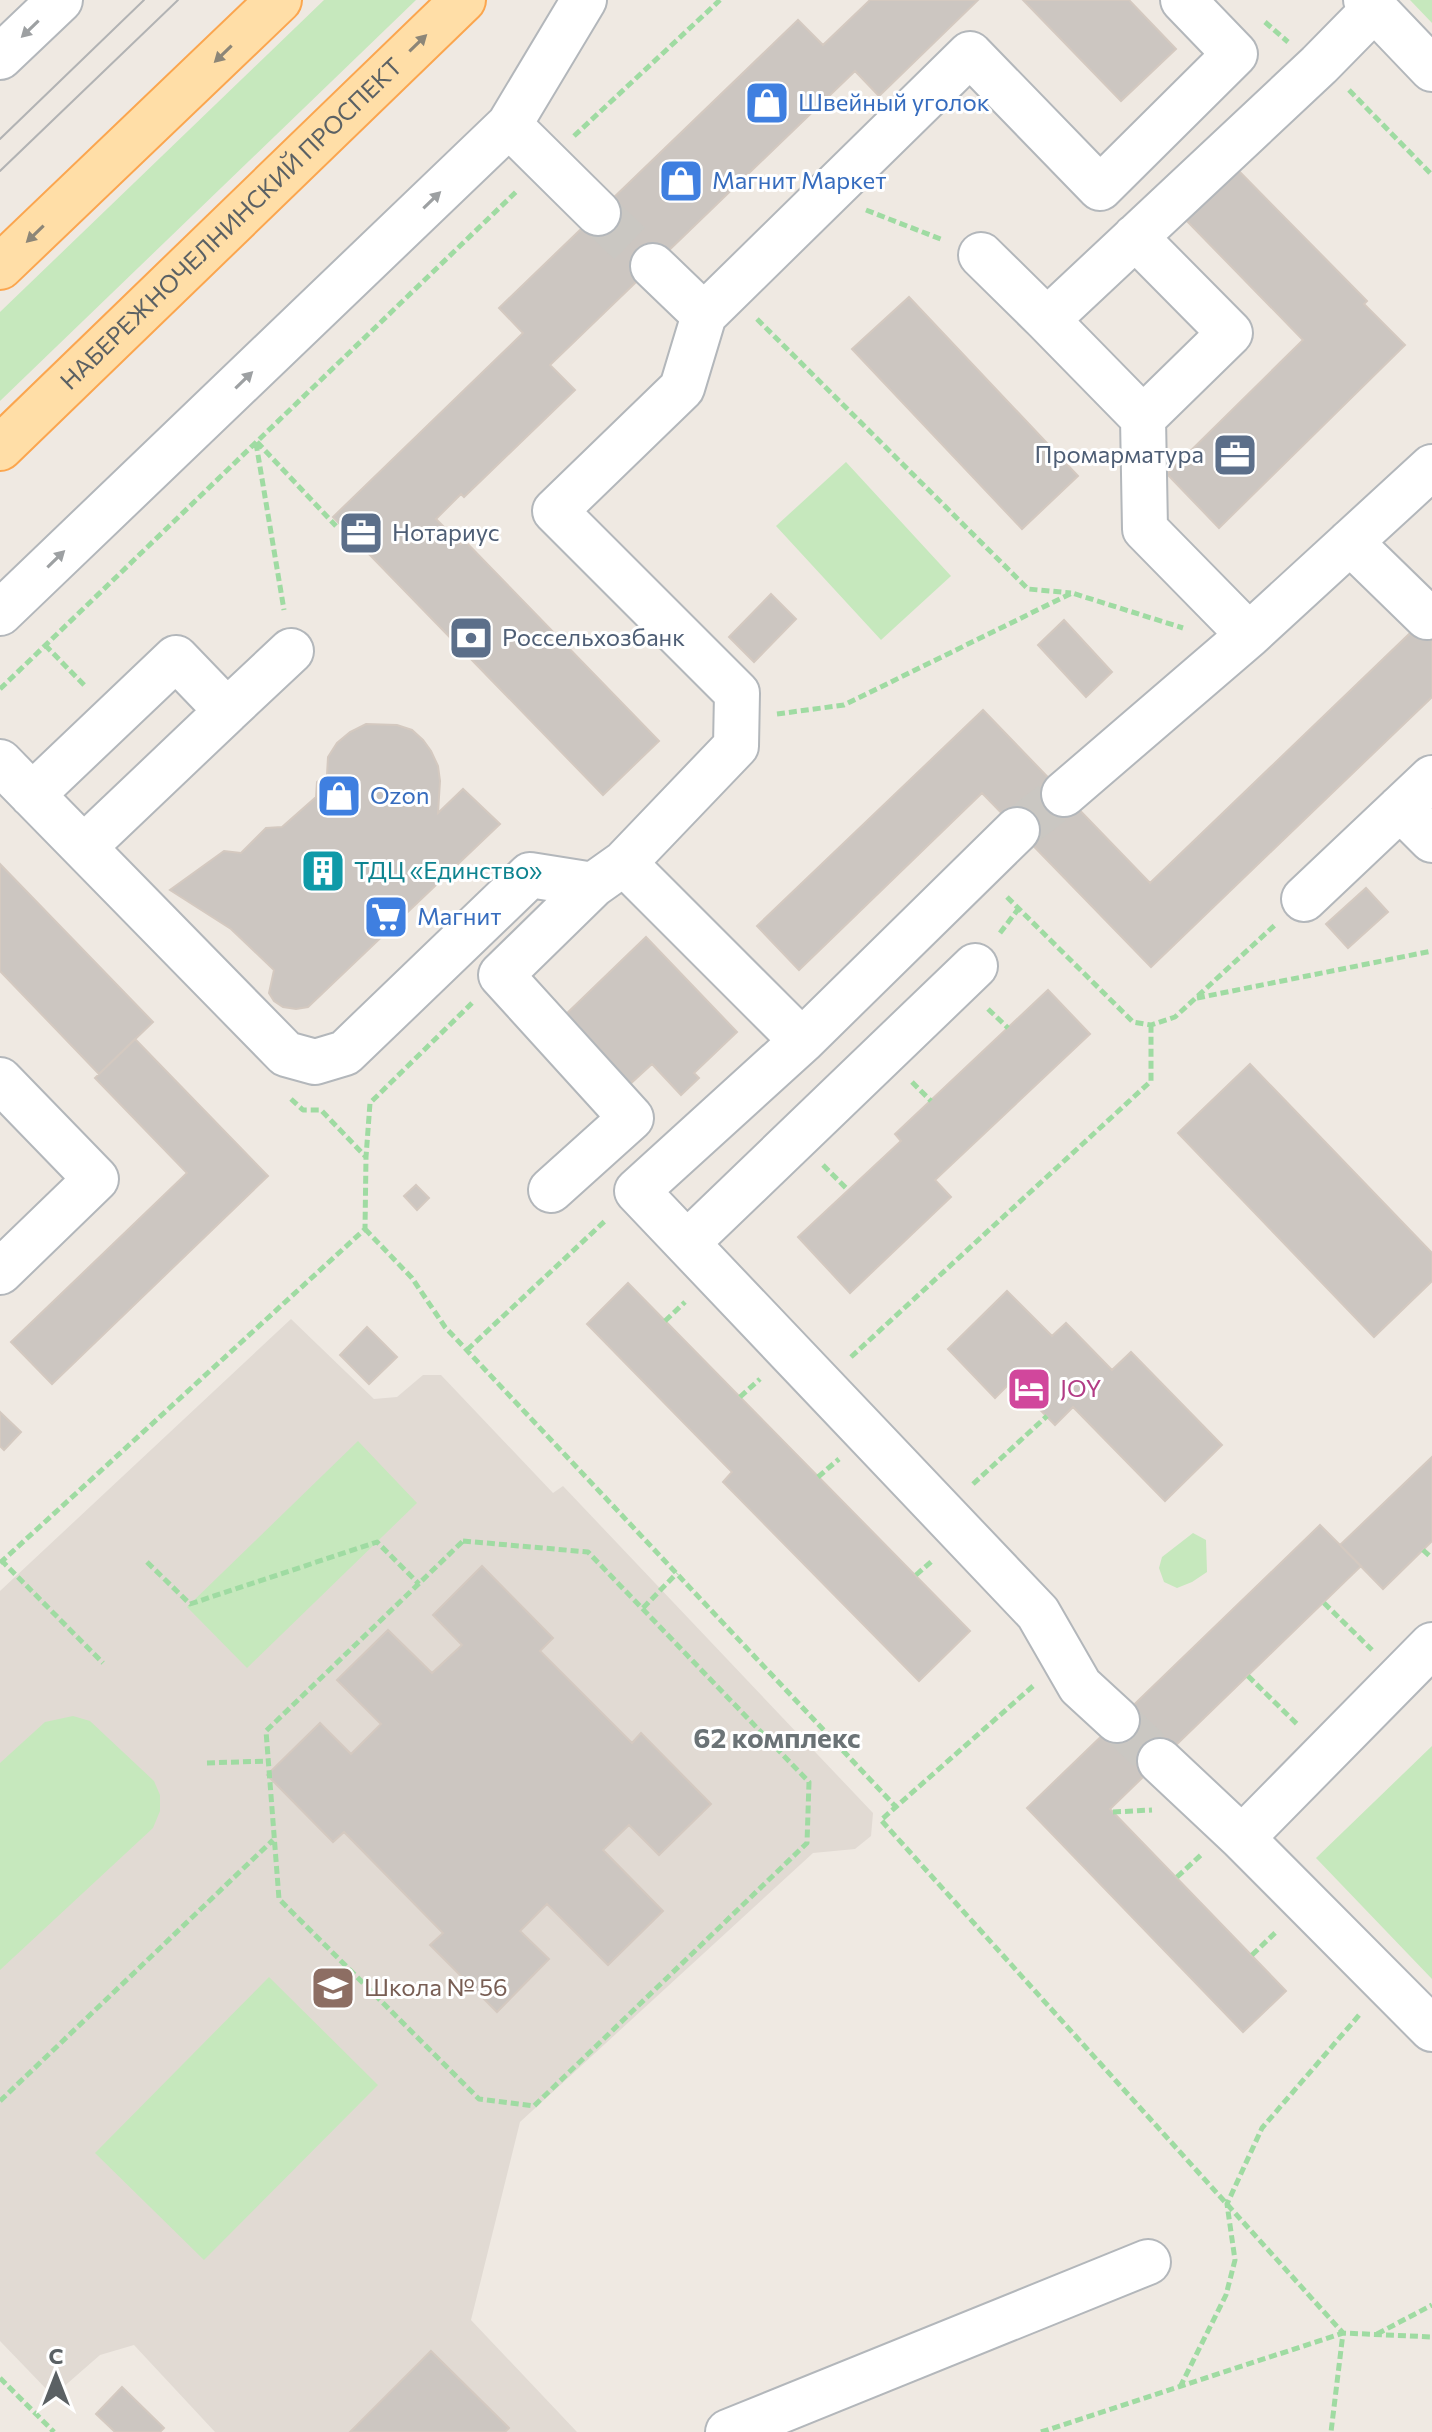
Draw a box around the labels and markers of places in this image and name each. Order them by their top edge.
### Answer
shop icon: Швейный уголок [743,79,791,127]
place label: Швейный уголок [798,87,990,116]
shop icon: Магнит Маркет [657,157,705,205]
place label: Магнит Маркет [712,165,887,194]
office icon: Промарматура [1211,431,1259,479]
place label: Промарматура [1035,439,1204,468]
office icon: Нотариус [337,509,385,557]
place label: Нотариус [392,517,500,546]
bank icon: Россельхозбанк [447,614,495,662]
place label: Россельхозбанк [502,622,685,651]
shop icon: Ozon [315,772,363,820]
place label: Ozon [370,780,430,809]
building icon: ТДЦ «Единство» [299,847,347,895]
place label: ТДЦ «Единство» [354,855,542,884]
supermarket icon: Магнит [362,893,410,941]
place label: Магнит [417,901,501,930]
hotel icon: JOY [1005,1365,1053,1413]
place label: JOY [1060,1373,1102,1402]
school or university icon: Школа № 56 [309,1964,357,2012]
place label: Школа № 56 [364,1972,508,2001]

